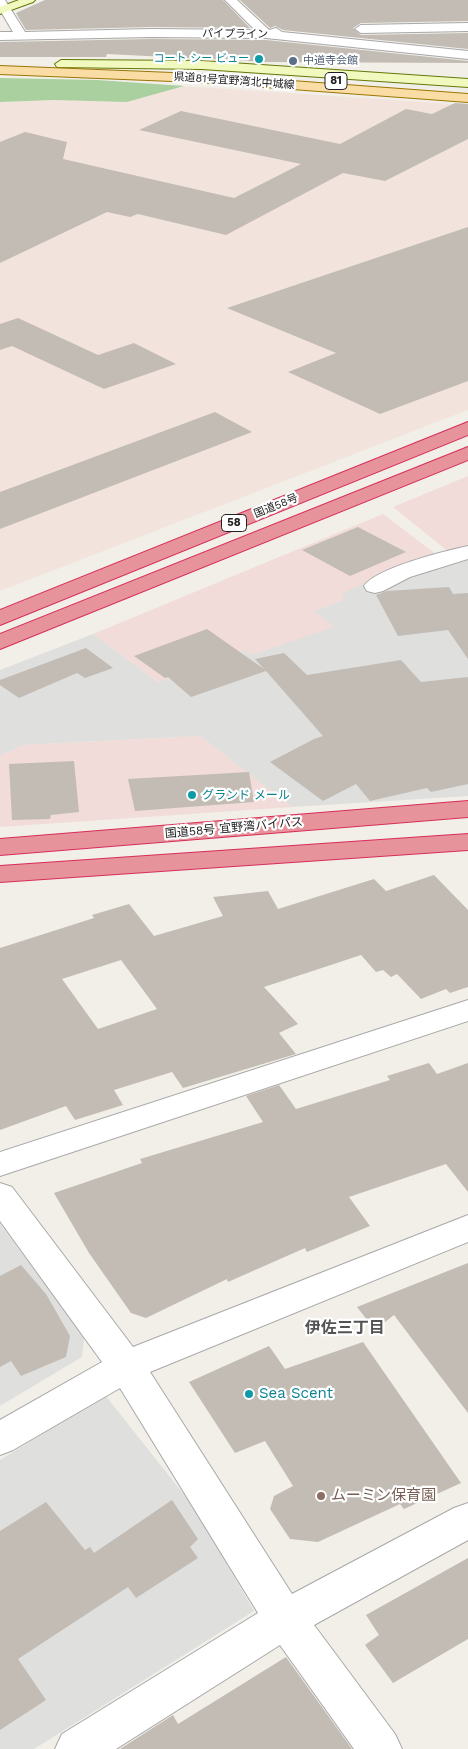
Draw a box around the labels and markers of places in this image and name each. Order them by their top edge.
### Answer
place label: コート シー ビュー [153,52,249,66]
marker: コート シー ビュー [253,53,265,65]
place label: 中道寺会館 [303,54,358,68]
marker: 中道寺会館 [287,55,299,67]
place label: グランド メール [202,788,290,802]
marker: グランド メール [186,789,198,801]
place label: Sea Scent [259,1385,333,1403]
marker: Sea Scent [243,1388,255,1400]
place label: ムーミン保育園 [331,1487,436,1505]
marker: ムーミン保育園 [315,1490,327,1502]

